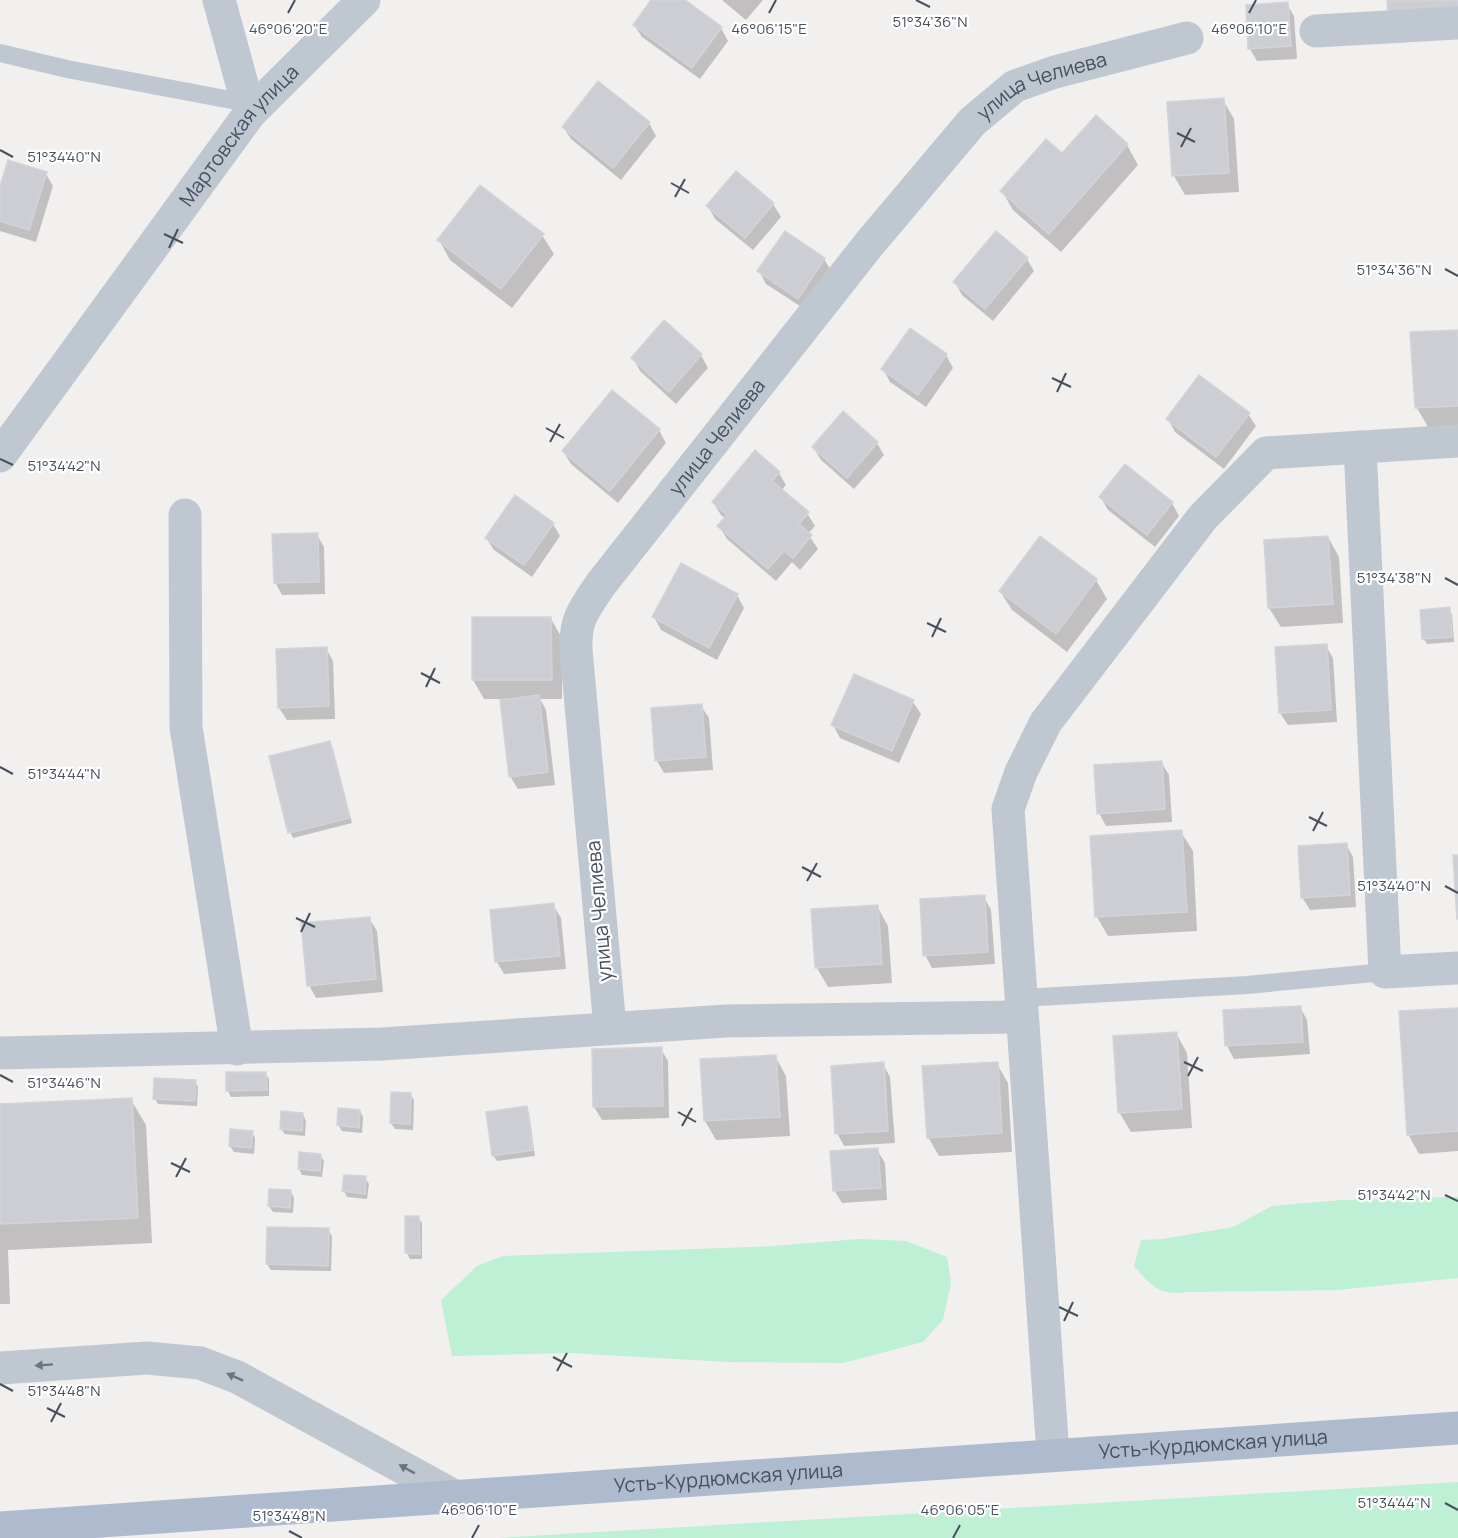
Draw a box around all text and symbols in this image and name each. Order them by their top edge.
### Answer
text: 51°34'36"N [893,11,967,32]
text: 46°06'20"E [249,18,327,39]
text: 46°06'15"E [731,18,807,39]
text: 46°06'10"E [1211,18,1287,39]
street label: улица Челиева [970,45,1109,126]
street label: Мартовская улица [172,58,304,212]
text: 51°34'40"N [27,146,101,167]
text: 51°34'36"N [1357,259,1431,280]
street label: улица Челиева [662,373,771,501]
text: 51°34'42"N [28,455,100,476]
text: 51°34'38"N [1357,567,1431,588]
text: 51°34'44"N [28,763,100,784]
street label: улица Челиева [579,839,618,983]
text: 51°34'40"N [1357,875,1431,896]
text: 51°34'46"N [27,1072,101,1093]
text: 51°34'42"N [1358,1184,1430,1205]
one-way arrow [34,1360,53,1369]
one-way arrow [226,1372,244,1382]
text: 51°34'48"N [27,1380,101,1401]
street label: Усть-Курдюмская улица [1098,1422,1329,1465]
street label: Усть-Курдюмская улица [613,1456,844,1499]
one-way arrow [399,1464,416,1474]
text: 51°34'44"N [1358,1492,1430,1513]
text: 46°06'10"E [441,1499,517,1520]
text: 46°06'05"E [921,1499,999,1520]
text: 51°34'48"N [252,1505,326,1526]

